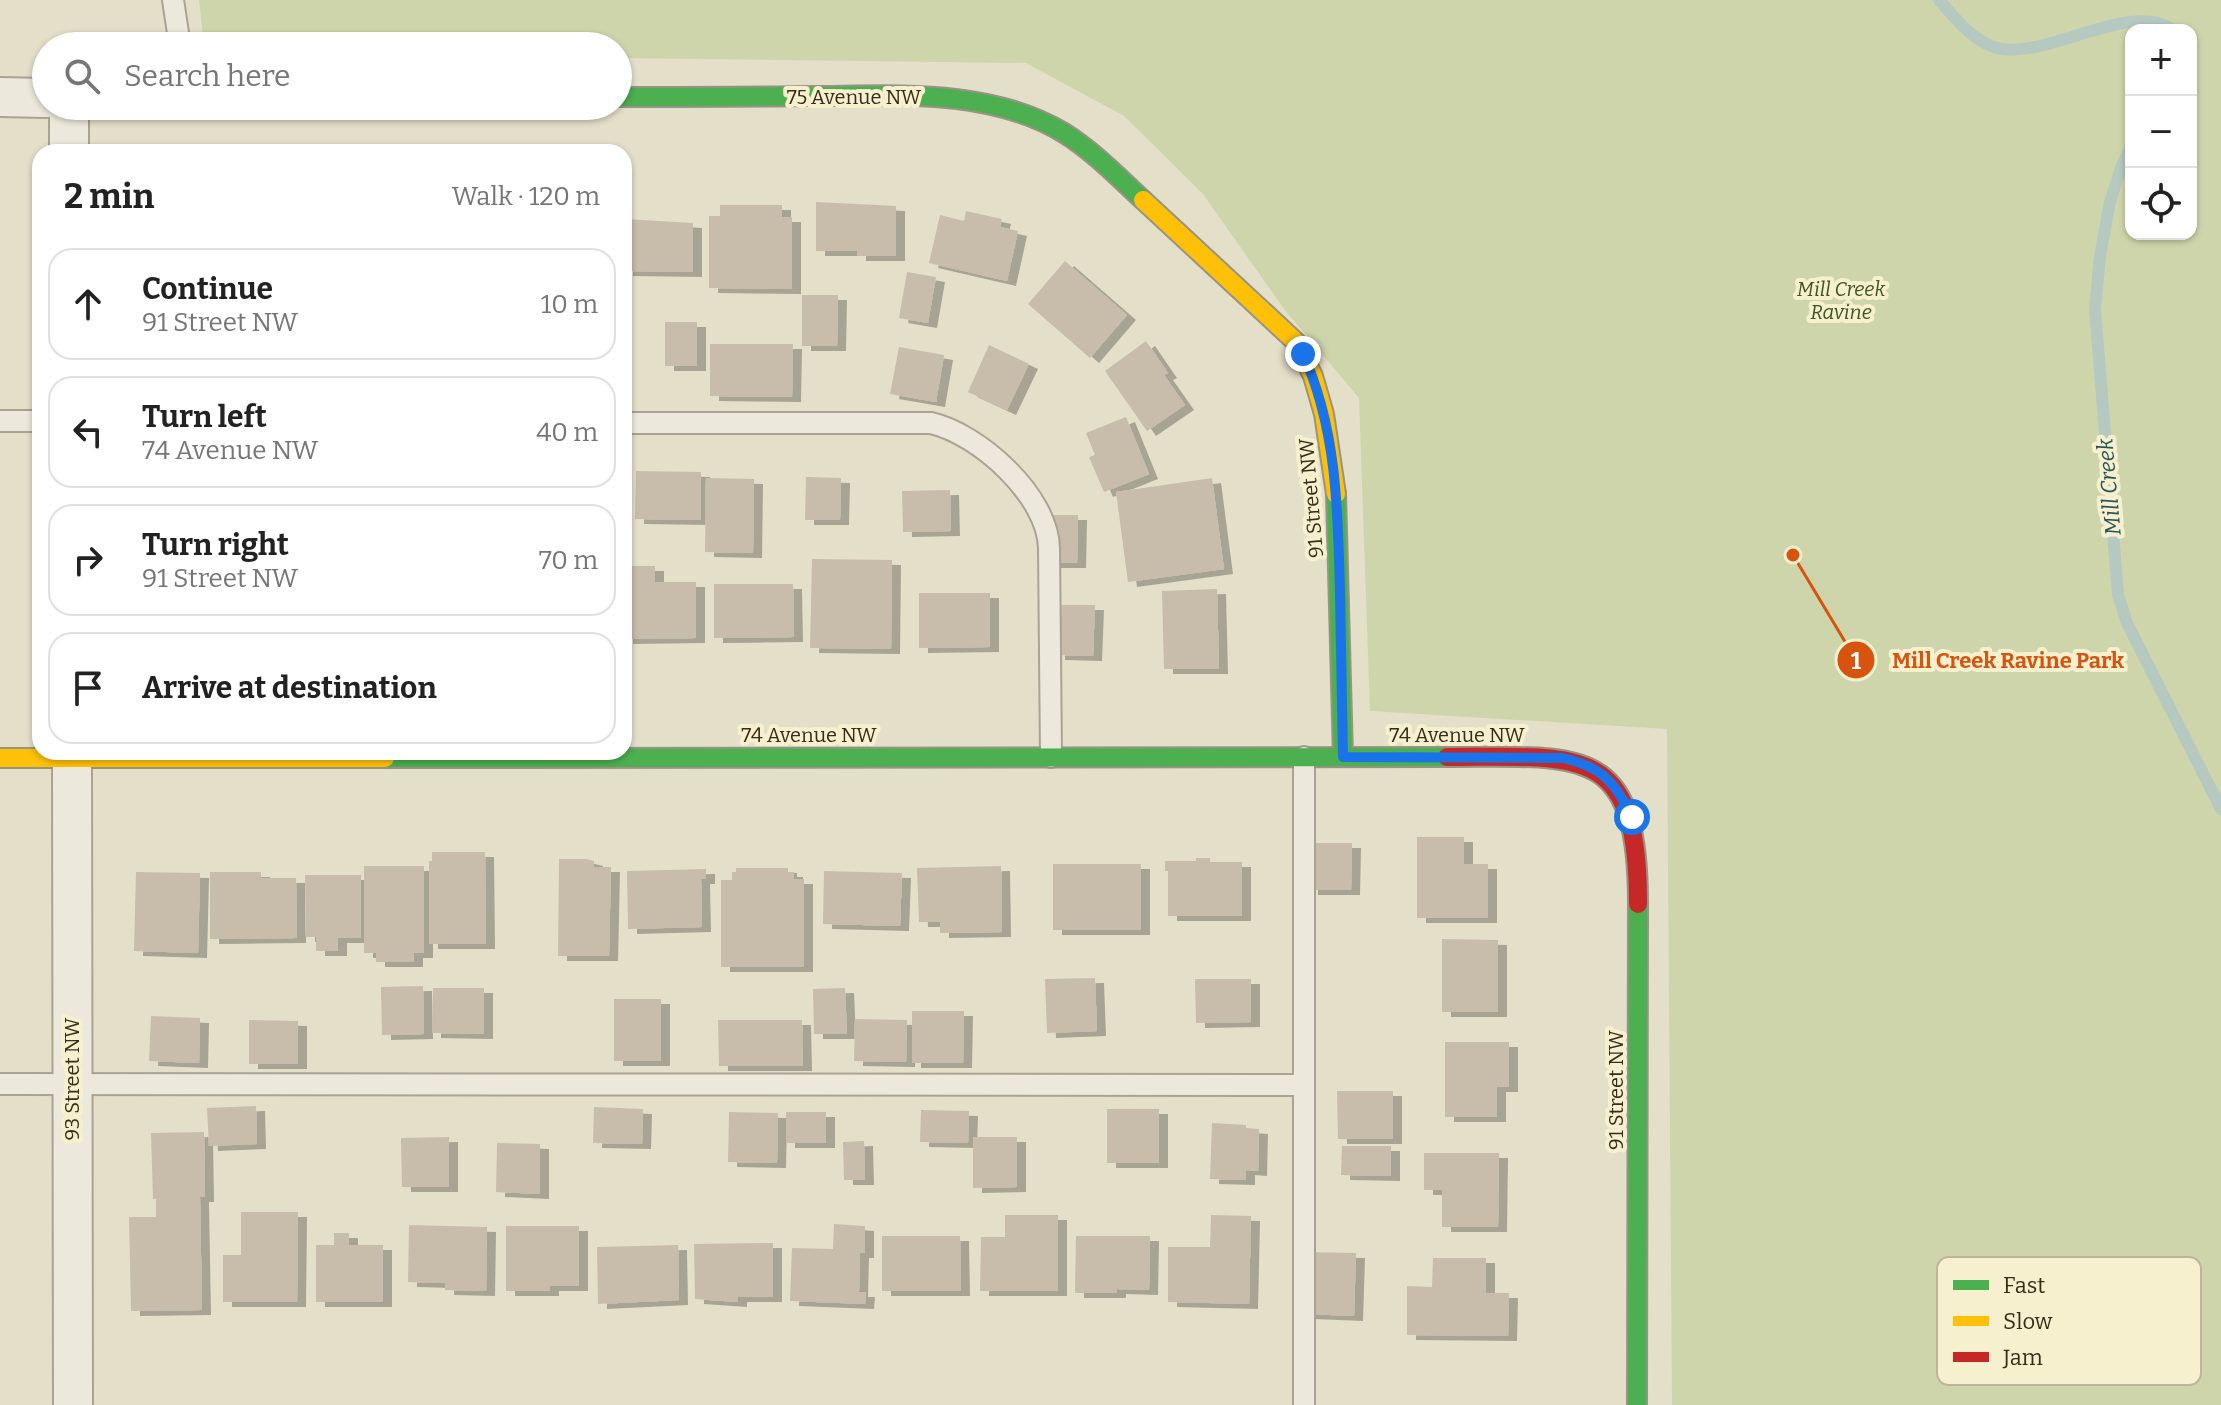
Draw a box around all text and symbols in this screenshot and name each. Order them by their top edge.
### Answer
map controls [2125,24,2197,240]
button: + [2125,24,2197,96]
search box [32,32,632,120]
icon: search [60,54,104,98]
text: Search here [124,58,291,94]
street label: 75 Avenue NW [787,85,922,109]
button: − [2125,96,2197,168]
button: locate [2125,168,2197,240]
text: 2 min [64,176,154,217]
text: Walk · 120 m [452,181,600,212]
text: Continue [142,271,273,307]
park label: Mill Creek Ravine [1797,277,1885,324]
icon: ahead [66,282,110,326]
text: 10 m [541,289,598,320]
text: 91 Street NW [142,307,298,338]
route end [1285,336,1321,372]
text: Turn left [142,399,267,435]
icon: left [66,410,110,454]
text: 40 m [536,417,598,448]
text: 74 Avenue NW [142,435,318,466]
water label: Mill Creek [2091,436,2127,537]
street label: 91 Street NW [1294,437,1328,559]
text: Turn right [142,527,289,563]
icon: right [66,538,110,582]
text: 70 m [539,545,598,576]
text: 91 Street NW [142,563,298,594]
callout: Mill Creek Ravine Park [1836,637,2140,683]
text: 1 [1851,647,1862,675]
text: Mill Creek Ravine Park [1892,647,2124,674]
icon: arrive [66,666,110,710]
text: Arrive at destination [142,670,437,706]
street label: 74 Avenue NW [741,723,877,747]
street label: 74 Avenue NW [1389,723,1525,747]
route start [1614,799,1650,835]
street label: 93 Street NW [60,1017,84,1141]
street label: 91 Street NW [1604,1029,1628,1150]
legend [1937,1257,2201,1385]
text: Fast [2003,1272,2045,1299]
text: Slow [2003,1308,2053,1335]
text: Jam [2002,1344,2043,1371]

